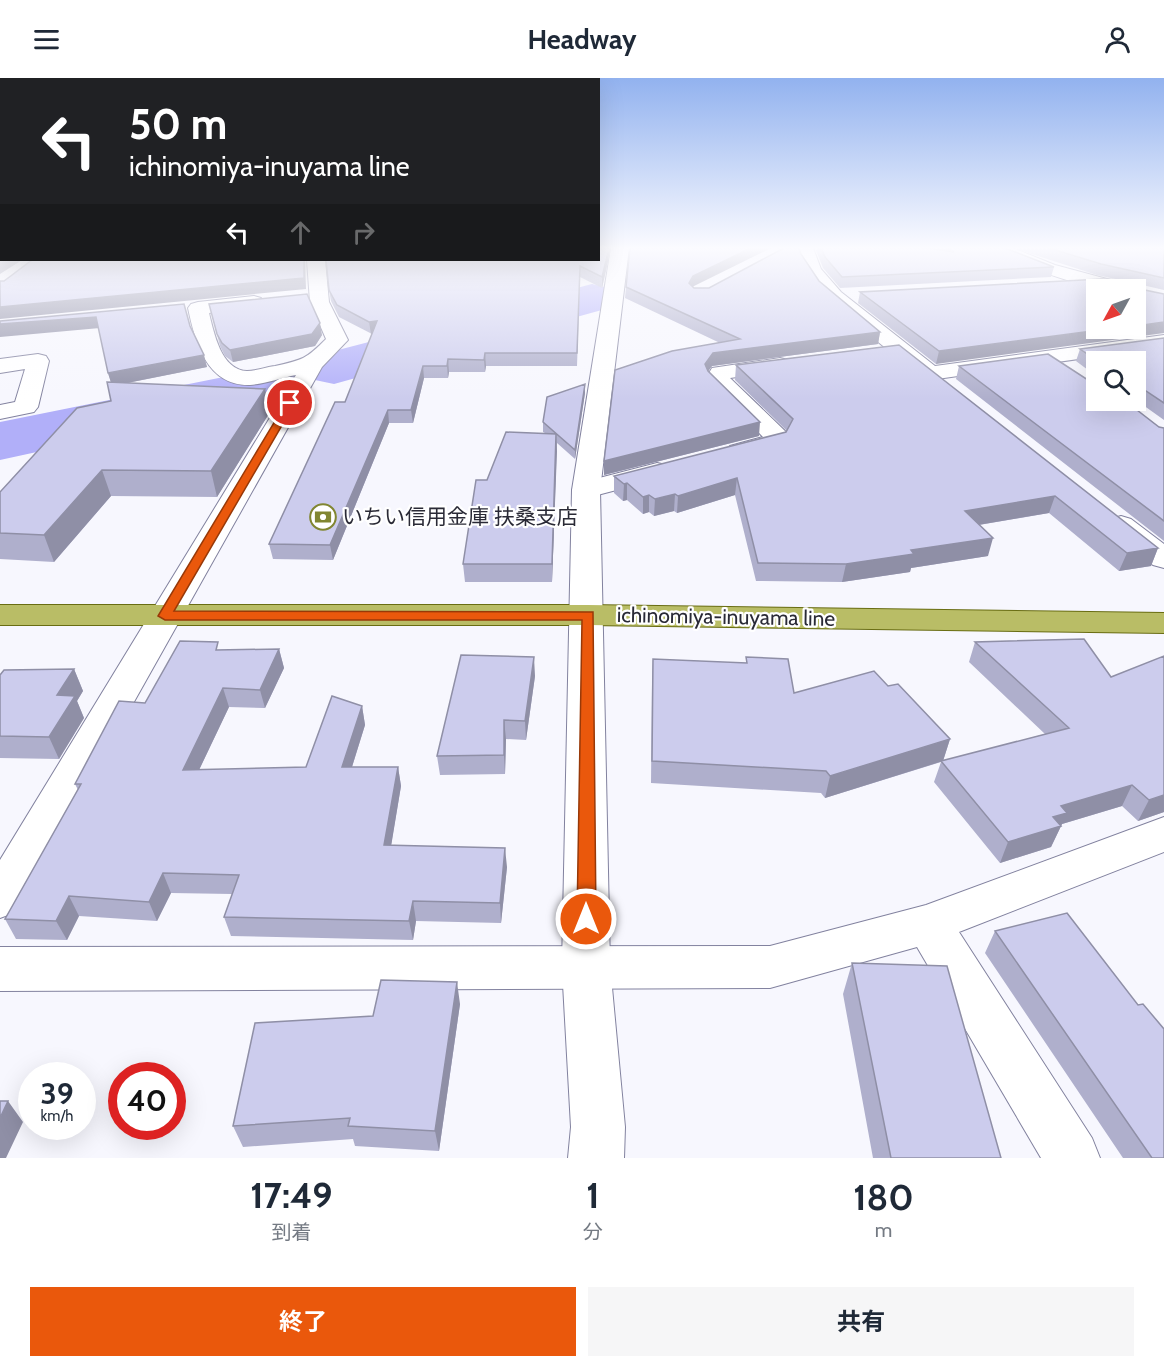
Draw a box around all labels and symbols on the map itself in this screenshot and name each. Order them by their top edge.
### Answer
north arrow [1086,279,1146,339]
pin [264,377,315,428]
bank icon: いちい信用金庫 扶桑支店 [308,502,338,532]
place label: いちい信用金庫 扶桑支店 [342,504,578,529]
street label: ichinomiya-inuyama line [617,602,836,631]
position arrow [554,887,618,951]
speed limit sign: 40 [108,1062,186,1140]

